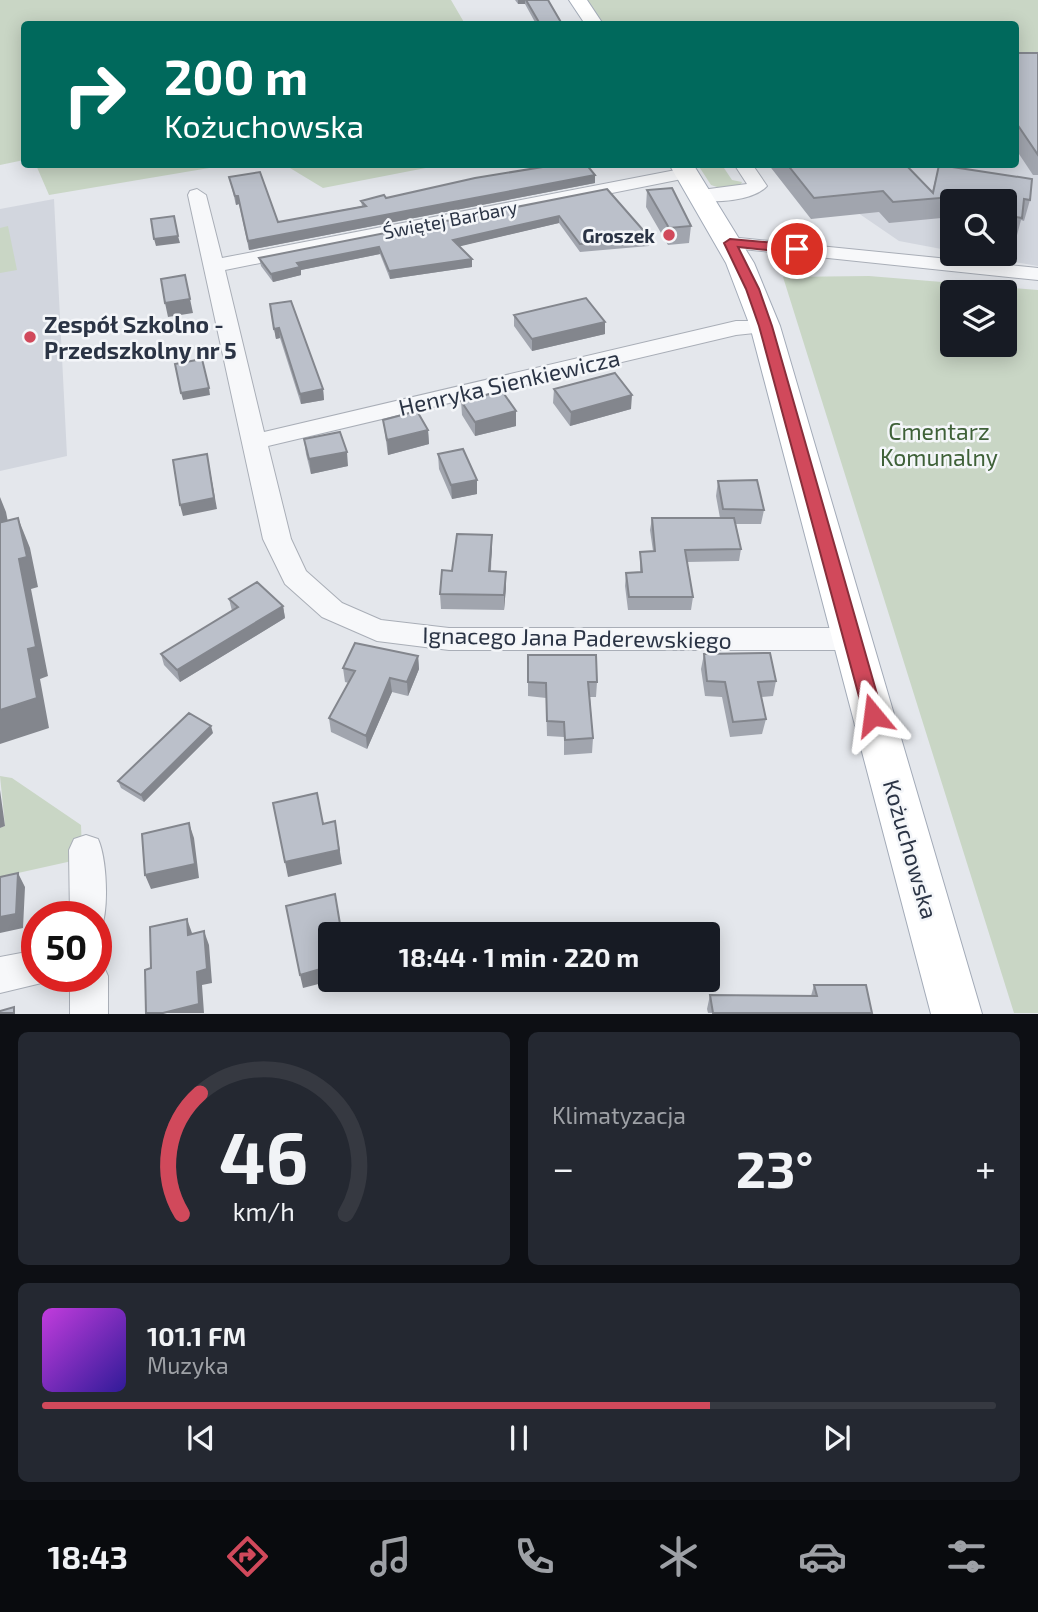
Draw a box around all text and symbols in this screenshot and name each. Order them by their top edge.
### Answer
text: 200 m [164,46,308,105]
icon: right [49,49,140,140]
text: Kożuchowska [164,106,364,144]
map controls [940,189,1017,357]
button: search [940,189,1017,266]
street label: Świętej Barbary [381,195,519,243]
pin [767,219,827,279]
place label: Groszek [582,224,655,247]
marker: Groszek [661,227,677,243]
icon: arrive [778,230,816,268]
button: layers [940,280,1017,357]
place label: Zespół Szkolno - Przedszkolny nr 5 [44,310,237,364]
marker: Zespół Szkolno - Przedszkolny nr 5 [22,329,38,345]
street label: Henryka Sienkiewicza [396,343,622,421]
park label: Cmentarz Komunalny [880,417,998,471]
street label: Ignacego Jana Paderewskiego [422,620,732,654]
position arrow [836,678,910,752]
street label: Kożuchowska [878,776,944,922]
speed limit sign: 50 [21,901,112,992]
text: 18:44 · 1 min · 220 m [399,941,639,972]
text: Klimatyzacja [552,1101,686,1129]
text: 46 [219,1112,309,1200]
text: 23° [736,1136,813,1198]
text: − [552,1144,574,1190]
text: + [975,1144,996,1190]
text: km/h [233,1196,295,1226]
text: 101.1 FM [147,1320,246,1351]
text: Muzyka [147,1351,229,1379]
icon: previous [182,1419,220,1457]
icon: pause [500,1419,538,1457]
icon: next [818,1419,856,1457]
icon: directions [223,1532,272,1581]
icon: music [366,1532,415,1581]
icon: phone [510,1532,559,1581]
icon: climate [654,1532,703,1581]
icon: car [798,1532,847,1581]
icon: filters [942,1532,991,1581]
text: 18:43 [47,1537,128,1575]

